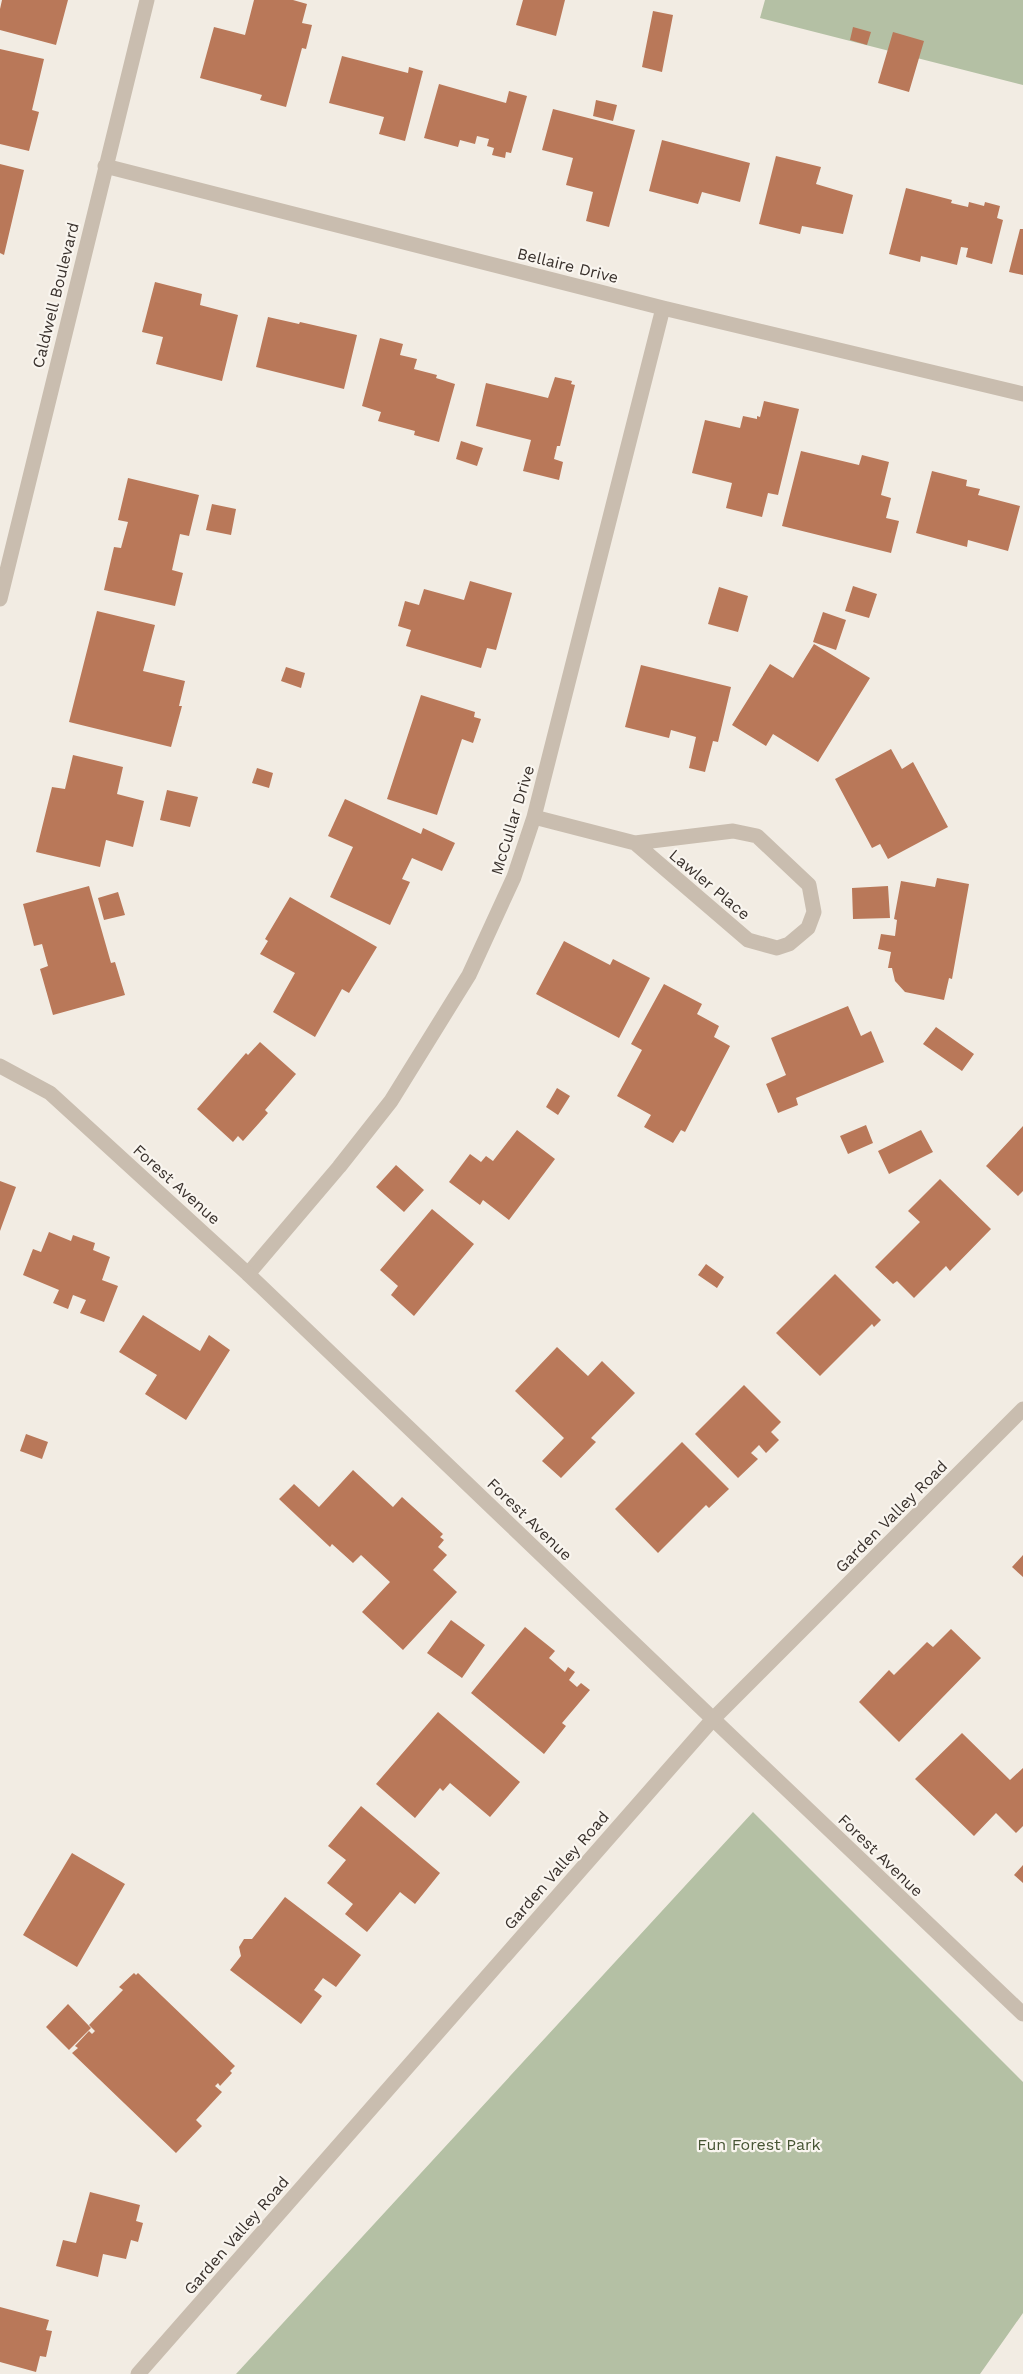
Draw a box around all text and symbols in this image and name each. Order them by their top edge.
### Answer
street label: Caldwell Boulevard [28,220,83,370]
street label: Bellaire Drive [515,244,620,287]
street label: McCullar Drive [487,763,538,877]
street label: Lawler Place [665,845,754,924]
street label: Forest Avenue [129,1140,224,1228]
street label: Garden Valley Road [831,1456,951,1576]
street label: Forest Avenue [483,1474,576,1565]
street label: Garden Valley Road [500,1807,613,1933]
street label: Forest Avenue [834,1810,927,1901]
park label: Fun Forest Park [697,2135,821,2154]
street label: Garden Valley Road [180,2172,293,2298]

